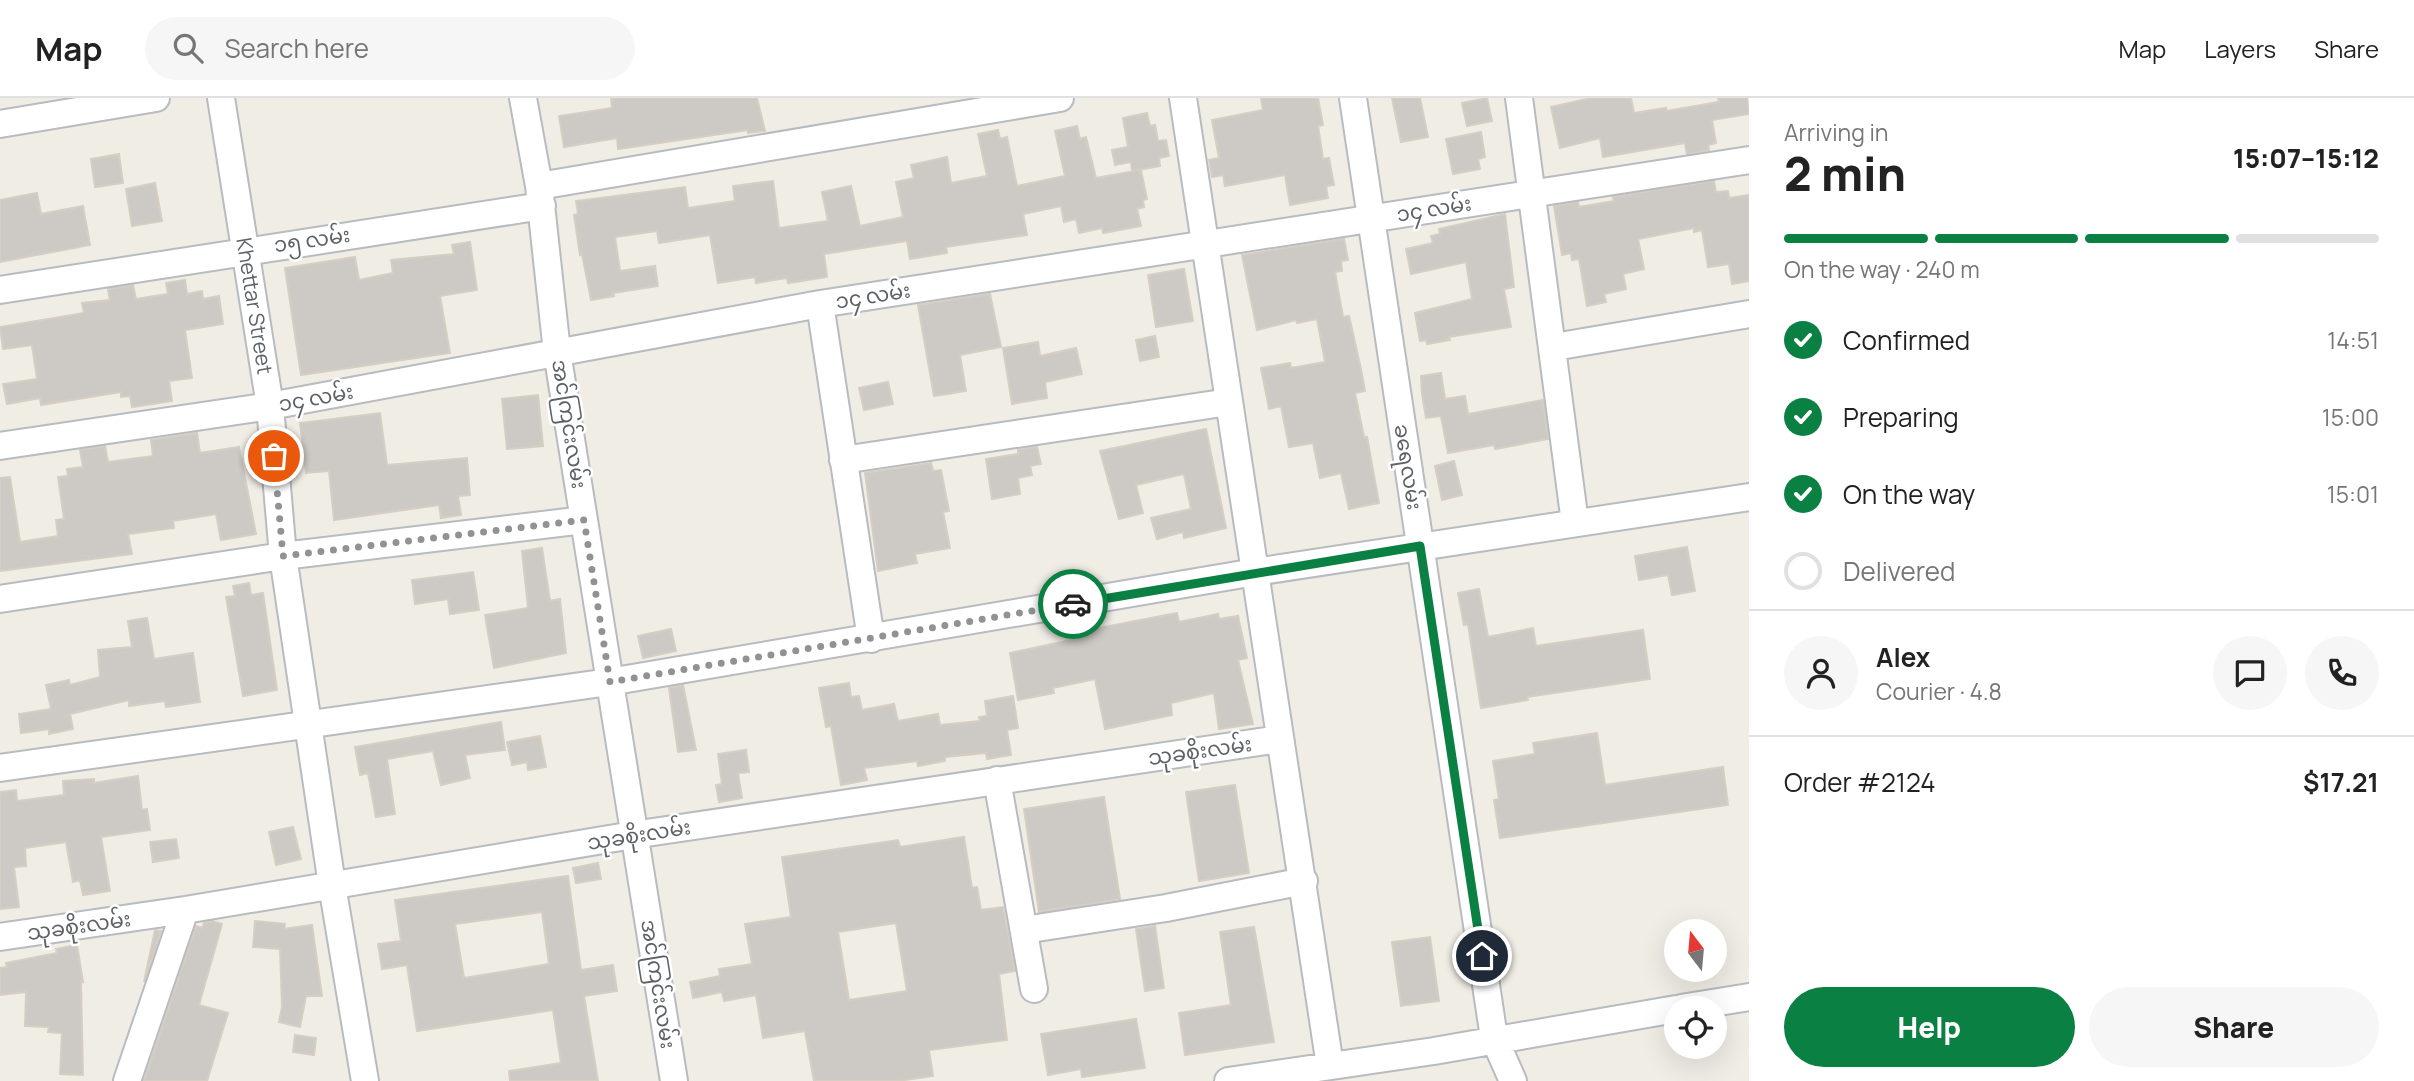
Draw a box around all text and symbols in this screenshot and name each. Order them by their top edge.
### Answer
search box [145,17,635,80]
text: Map [35,26,103,71]
icon: search [169,29,207,67]
text: Search here [225,30,369,66]
text: Map [2119,32,2166,65]
text: Layers [2204,32,2276,65]
text: Share [2314,32,2379,65]
text: Arriving in [1784,116,1889,148]
text: 15:07–15:12 [2233,140,2379,176]
text: 2 min [1784,142,1906,205]
street label: ၁၄ လမ်း [1394,187,1474,232]
street label: ၁၅ လမ်း [272,219,352,262]
street label: Khettar Street [230,236,280,376]
text: On the way · 240 m [1784,253,1980,285]
street label: ၁၄ လမ်း [833,274,913,319]
icon: check [1784,321,1822,359]
text: Confirmed [1843,322,1970,358]
text: 14:51 [2327,324,2379,356]
street label: အင်ကြင်းလမ်း [542,357,595,491]
street label: ၁၄ လမ်း [276,376,356,421]
icon: check [1784,398,1822,436]
text: Preparing [1843,399,1959,435]
text: 15:00 [2322,401,2379,433]
street label: ခရေလမ်း [1384,422,1431,513]
pin [244,426,304,486]
icon: bag [255,437,293,475]
icon: check [1784,475,1822,513]
text: On the way [1843,476,1975,512]
text: 15:01 [2327,478,2379,510]
text: Delivered [1843,553,1955,589]
courier [1038,569,1108,639]
icon: car [1054,585,1092,623]
button: person [1784,636,1858,710]
button: chat [2213,636,2287,710]
button: phone [2305,636,2379,710]
text: Alex [1876,639,1930,675]
text: Courier · 4.8 [1876,675,2002,707]
street label: သုခစိုးလမ်း [1146,728,1254,775]
text: Order #2124 [1784,764,1936,800]
text: $17.21 [2303,764,2379,800]
street label: သုခစိုးလမ်း [585,811,693,860]
street label: သုခစိုးလမ်း [25,903,133,950]
street label: အင်ကြင်းလမ်း [631,917,684,1051]
north arrow [1664,919,1727,982]
map controls [1664,919,1727,1059]
pin [1452,926,1512,986]
icon: home [1463,937,1501,975]
button: Help [1784,987,2075,1067]
button: Share [2089,987,2379,1067]
button: locate [1664,996,1727,1059]

